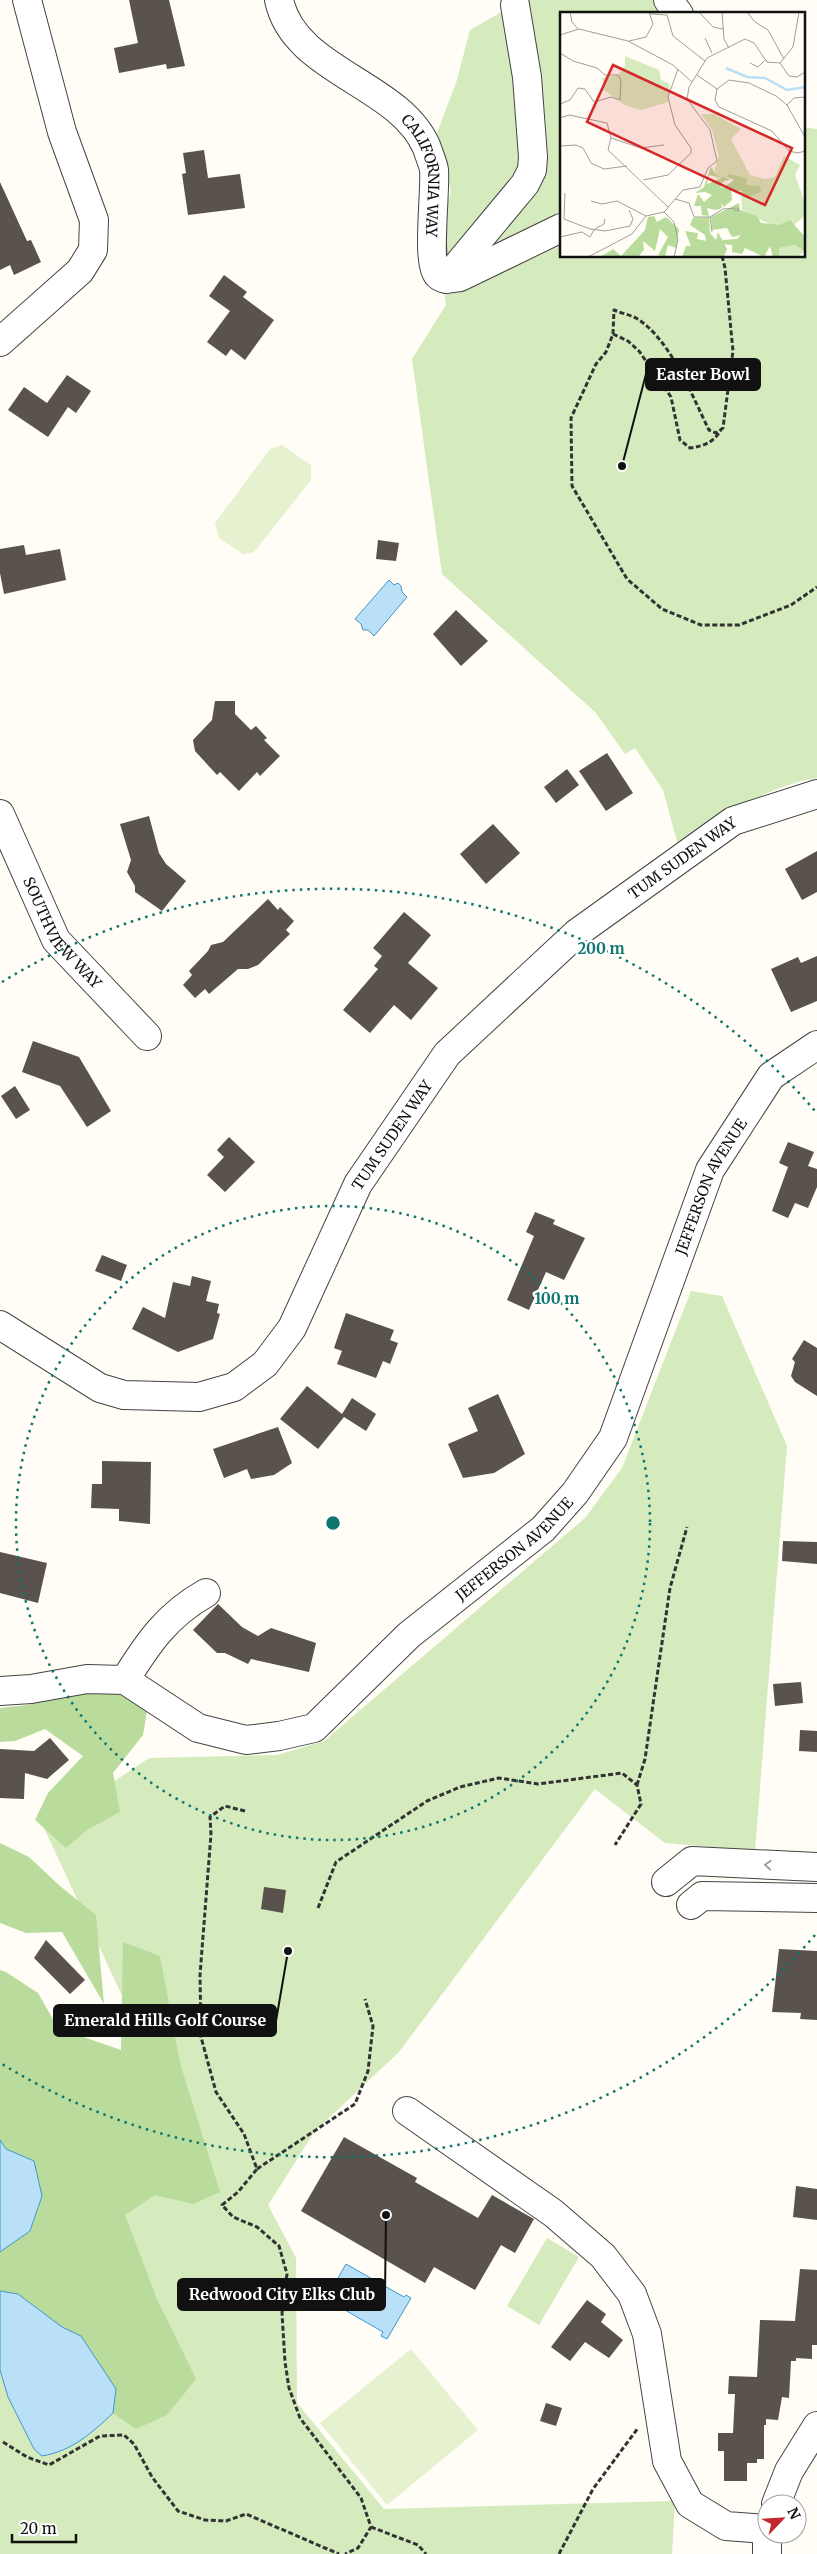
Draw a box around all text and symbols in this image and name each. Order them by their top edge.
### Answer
inset map [560,12,804,258]
street label: CALIFORNIA WAY [398,110,444,238]
callout: Easter Bowl [646,359,760,390]
text: Easter Bowl [656,364,750,384]
street label: TUM SUDEN WAY [624,812,740,903]
street label: SOUTHVIEW WAY [20,874,106,992]
text: 200 m [577,939,625,958]
street label: TUM SUDEN WAY [347,1076,436,1194]
street label: JEFFERSON AVENUE [670,1114,751,1258]
text: 100 m [535,1289,579,1308]
street label: JEFFERSON AVENUE [450,1492,577,1605]
centre of rings [324,1514,342,1532]
one-way arrow [764,1859,772,1870]
callout: Emerald Hills Golf Course [54,2005,276,2036]
text: Emerald Hills Golf Course [64,2010,266,2030]
callout: Redwood City Elks Club [178,2279,385,2310]
text: Redwood City Elks Club [189,2284,375,2304]
north arrow [757,2494,807,2544]
text: N [783,2505,804,2522]
scale bar [12,2512,76,2544]
text: 20 m [20,2519,57,2538]

